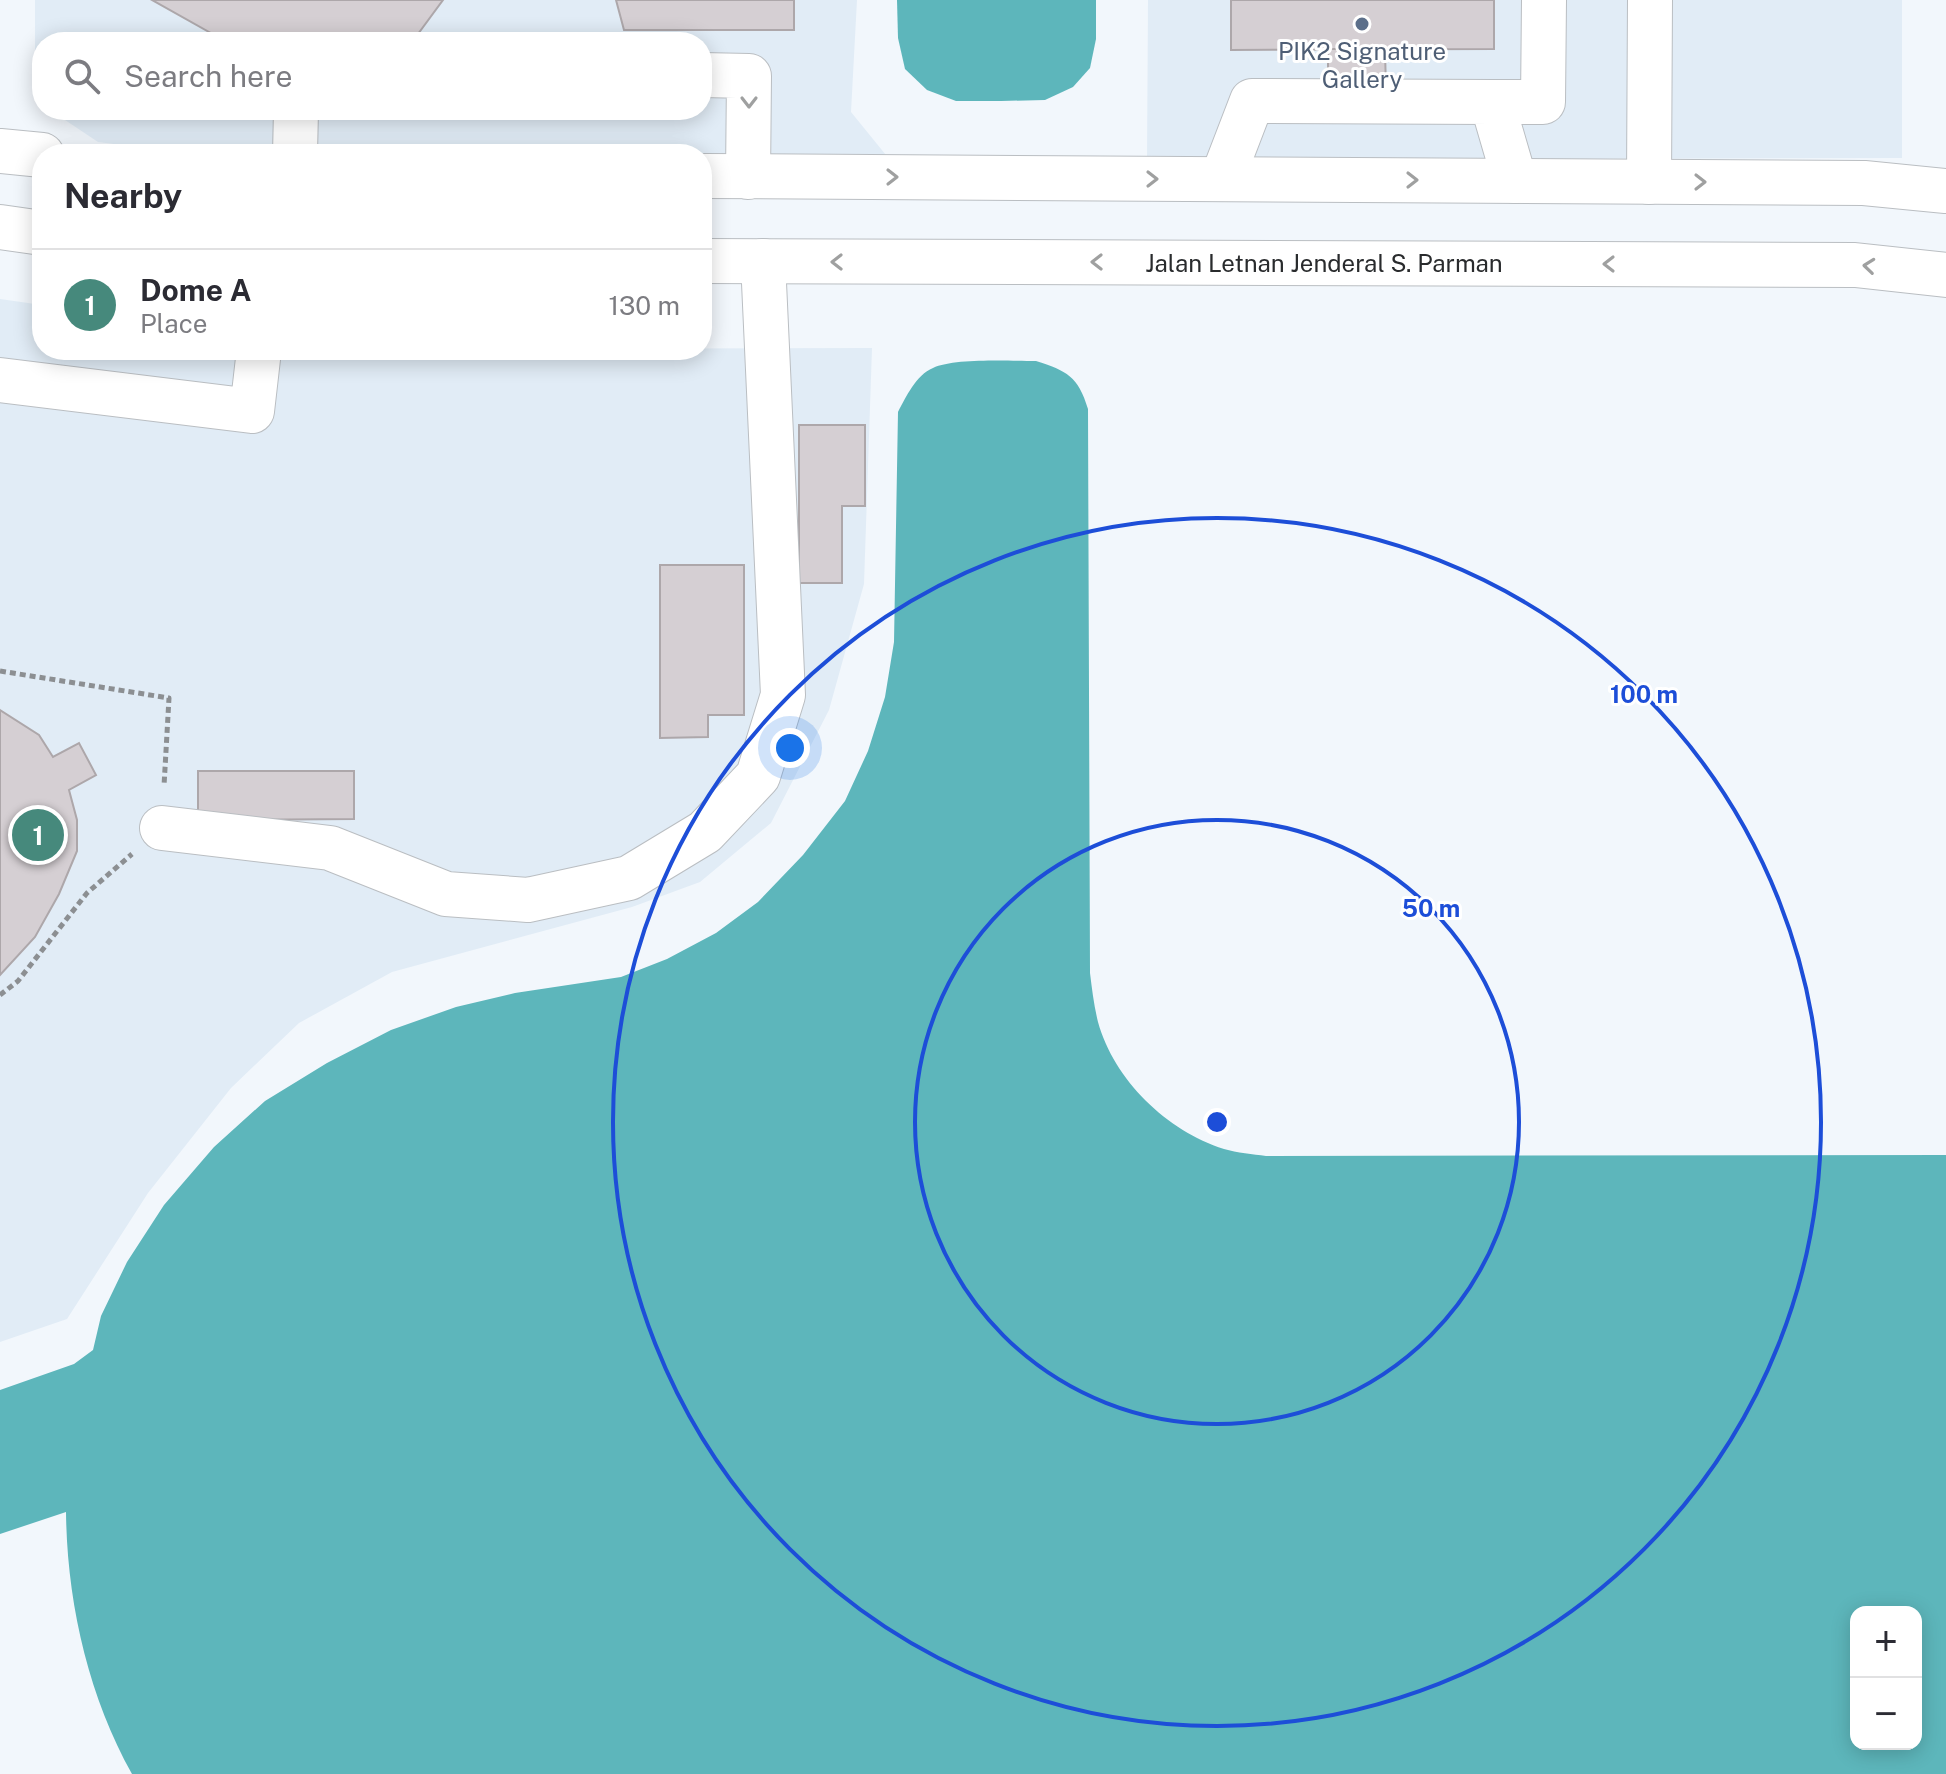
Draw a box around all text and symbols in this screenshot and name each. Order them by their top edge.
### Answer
marker: PIK2 Signature Gallery [1353,15,1371,33]
search box [32,32,712,120]
place label: PIK2 Signature Gallery [1278,37,1446,93]
icon: search [60,54,104,98]
text: Search here [124,58,292,94]
one-way arrow [740,96,758,109]
one-way arrow [886,168,899,186]
one-way arrow [1146,170,1159,188]
one-way arrow [1406,172,1419,189]
one-way arrow [1694,173,1707,191]
text: Nearby [64,176,182,216]
street label: Jalan Letnan Jenderal S. Parman [1145,249,1503,277]
one-way arrow [830,253,843,271]
one-way arrow [1090,253,1103,271]
one-way arrow [1602,255,1615,273]
one-way arrow [1862,258,1875,275]
text: Dome A [140,272,252,308]
text: 1 [84,290,96,321]
text: 130 m [608,290,680,321]
text: Place [140,308,207,339]
text: 100 m [1610,680,1678,708]
your location [770,728,810,768]
pin: 1 [12,805,64,865]
text: 50 m [1402,894,1460,922]
centre of rings [1203,1108,1231,1136]
map controls [1850,1606,1922,1750]
button: + [1850,1606,1922,1678]
button: − [1850,1678,1922,1750]

